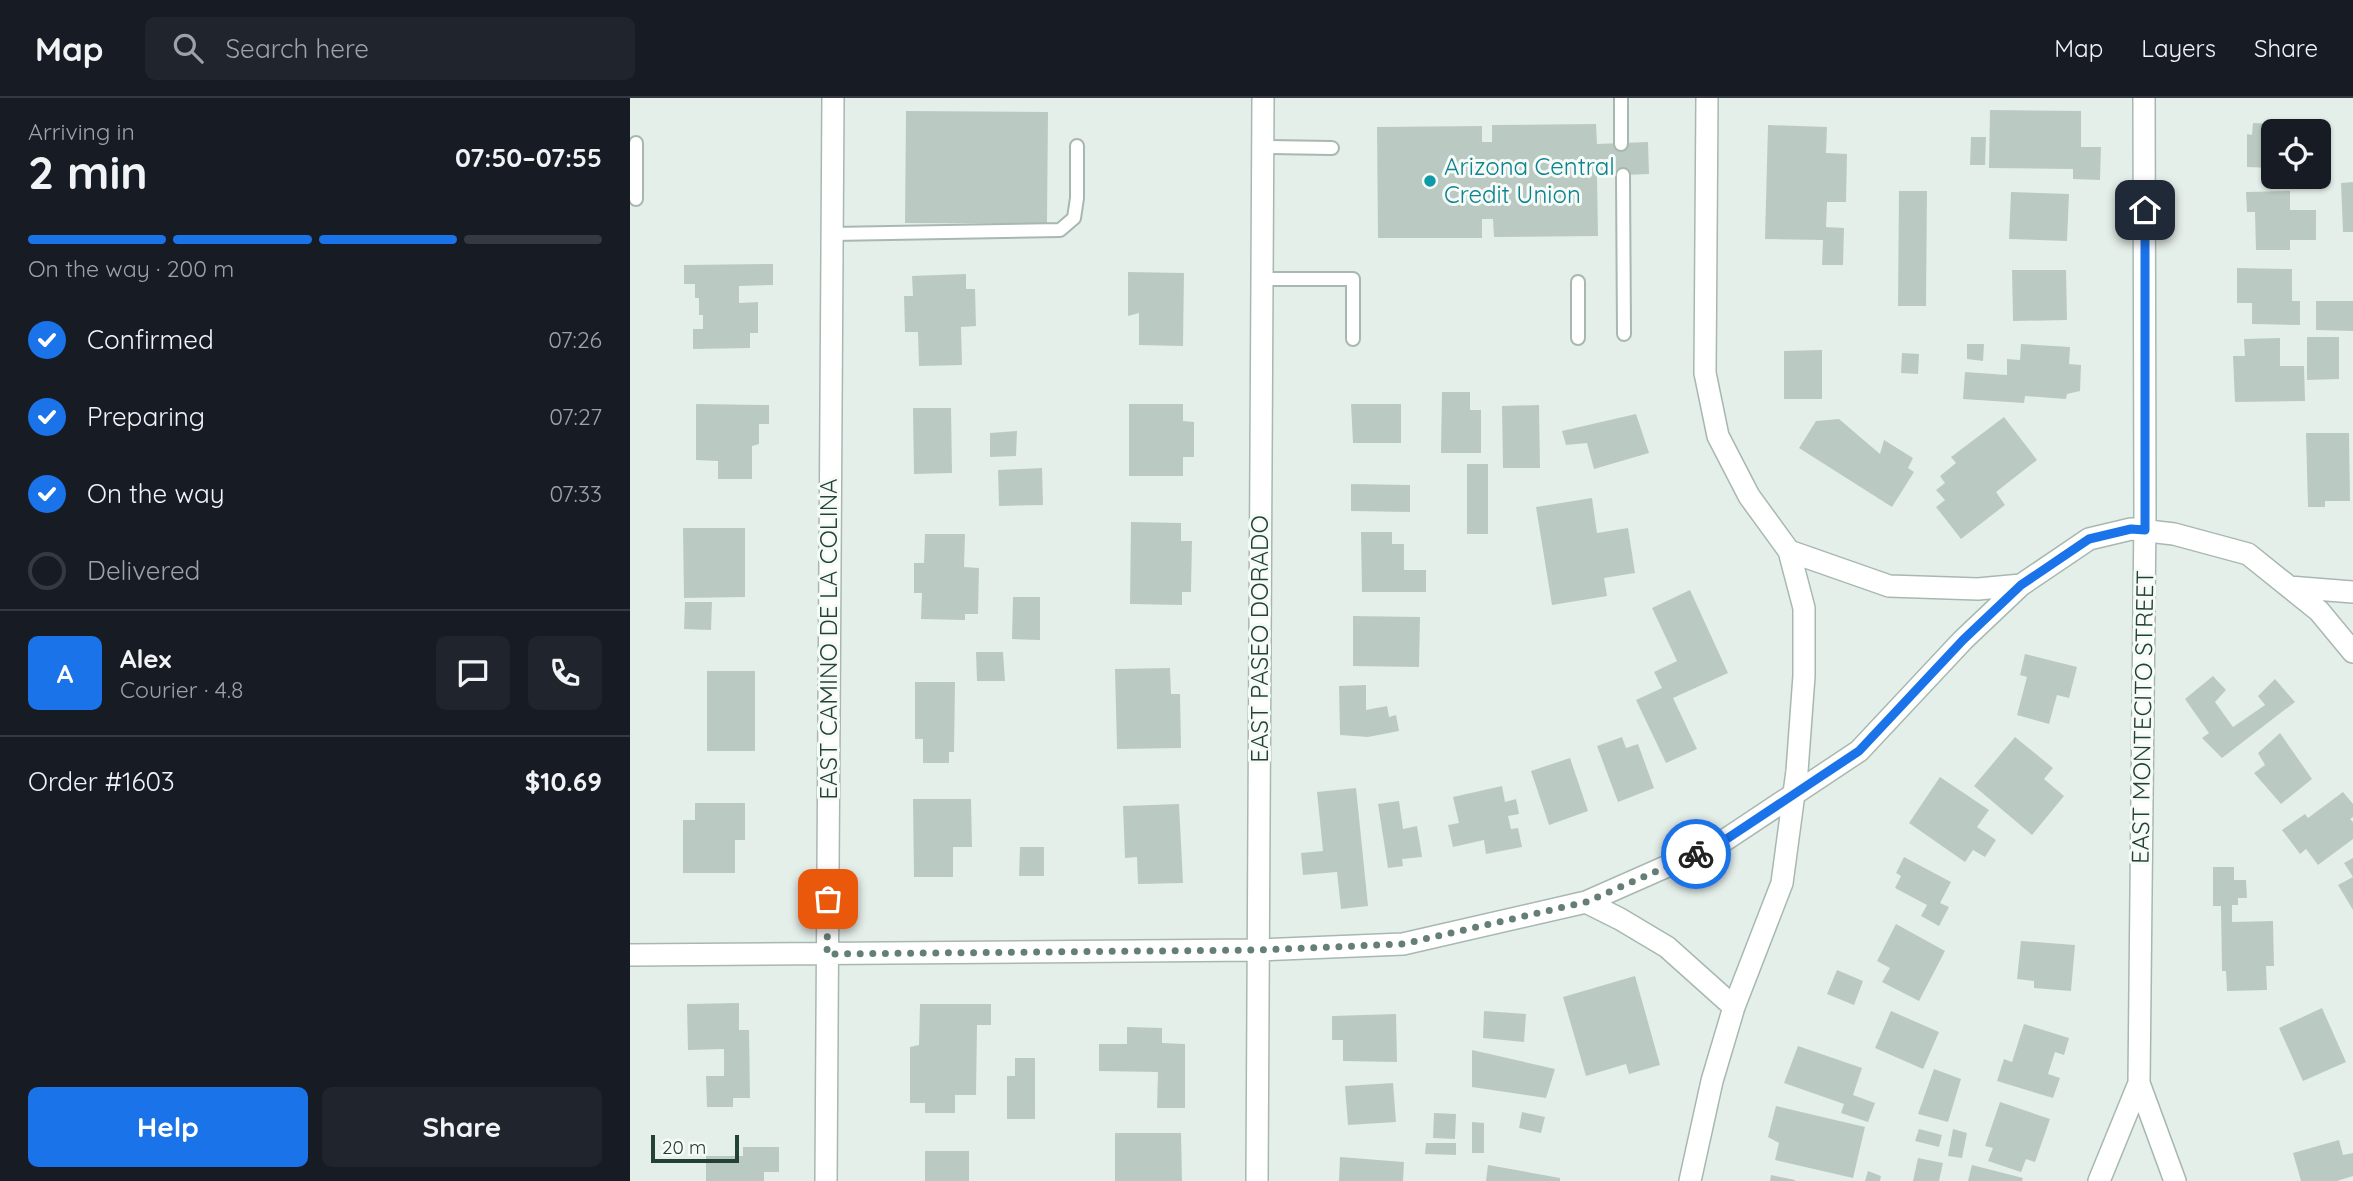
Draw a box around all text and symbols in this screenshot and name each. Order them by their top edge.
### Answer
search box [145,17,635,80]
text: Map [35,28,103,69]
icon: search [169,29,207,67]
text: Search here [225,32,369,65]
text: Map [2054,33,2103,63]
text: Layers [2141,33,2216,63]
text: Share [2254,33,2318,63]
text: Arriving in [28,117,135,146]
map controls [2261,119,2331,189]
button: locate [2261,119,2331,189]
text: 07:50–07:55 [455,141,602,174]
text: 2 min [28,143,148,201]
place label: Arizona Central Credit Union [1444,151,1615,209]
marker: Arizona Central Credit Union [1422,173,1438,189]
pin [2115,180,2175,240]
icon: home [2126,191,2164,229]
text: On the way · 200 m [28,254,234,283]
icon: check [28,321,66,359]
text: Confirmed [87,323,214,356]
text: 07:26 [548,325,602,354]
icon: check [28,398,66,436]
text: Preparing [87,400,205,433]
text: 07:27 [549,402,602,431]
icon: check [28,475,66,513]
text: On the way [87,477,225,510]
street label: EAST CAMINO DE LA COLINA [813,478,843,800]
text: 07:33 [549,479,602,508]
street label: EAST PASEO DORADO [1244,515,1274,763]
text: Delivered [87,554,200,587]
street label: EAST MONTECITO STREET [2124,570,2160,864]
button: chat [436,636,510,710]
button: phone [528,636,602,710]
text: Alex [120,642,171,675]
text: A [57,657,73,690]
text: Courier · 4.8 [120,675,243,704]
text: Order #1603 [28,765,175,798]
text: $10.69 [525,765,602,798]
courier [1661,819,1731,889]
icon: bike [1677,835,1715,873]
pin [798,869,858,929]
icon: bag [809,880,847,918]
button: Help [28,1087,308,1167]
button: Share [322,1087,602,1167]
scale bar [651,1132,738,1164]
text: 20 m [662,1135,706,1159]

